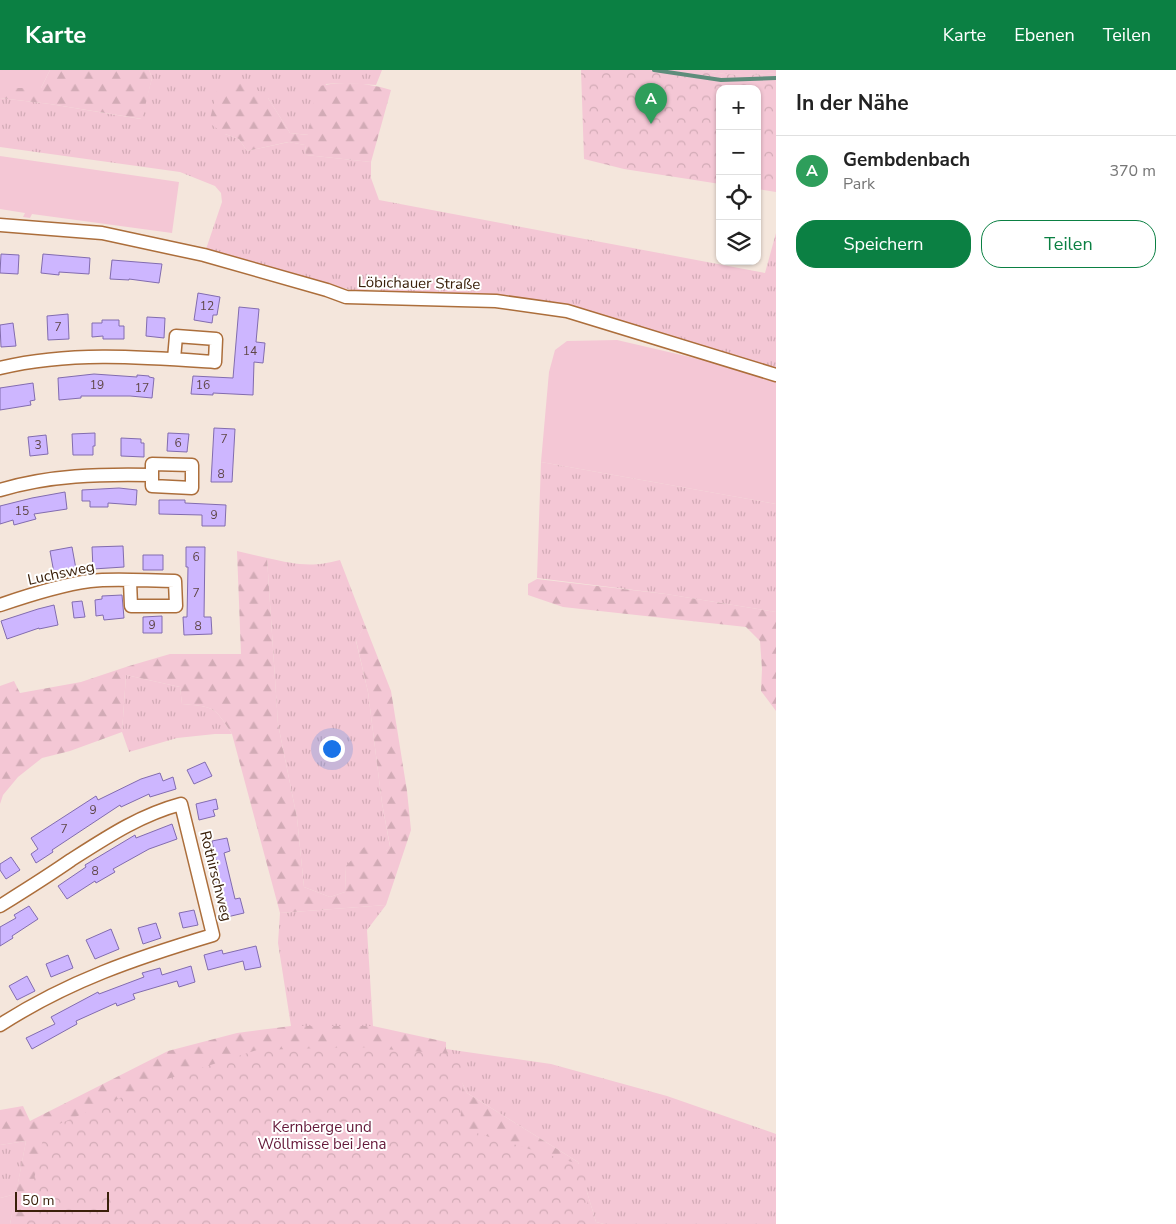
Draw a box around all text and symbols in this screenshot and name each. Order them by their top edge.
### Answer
text: Karte [25,19,86,51]
text: Karte [943,23,986,47]
text: Ebenen [1014,23,1075,47]
text: Teilen [1103,23,1151,47]
pin: A [635,83,667,124]
map controls [716,85,761,265]
button: + [716,85,761,130]
text: In der Nähe [796,89,909,117]
button: − [716,130,761,175]
text: Gembdenbach [843,147,970,173]
text: A [806,160,818,182]
text: 370 m [1109,160,1156,182]
text: Park [843,173,875,195]
button: locate [716,175,761,220]
button: layers [716,220,761,265]
button: Speichern [796,220,971,268]
button: Teilen [981,220,1156,268]
street label: Löbichauer Straße [358,272,480,294]
house number: 12 [200,298,214,314]
house number: 7 [54,319,62,335]
house number: 14 [243,343,257,359]
house number: 19 [90,377,104,393]
house number: 16 [196,377,210,393]
house number: 17 [135,380,149,396]
house number: 7 [220,431,228,447]
house number: 6 [174,435,182,451]
house number: 3 [34,437,42,453]
house number: 8 [217,466,225,482]
house number: 15 [15,503,29,519]
house number: 9 [210,507,218,523]
house number: 6 [192,549,200,565]
street label: Luchsweg [26,556,96,590]
house number: 7 [192,585,200,601]
house number: 9 [148,617,156,633]
house number: 8 [194,618,202,634]
your location [319,736,345,762]
house number: 9 [89,802,97,818]
house number: 7 [60,821,68,837]
street label: Rothirschweg [195,829,237,923]
house number: 8 [91,863,99,879]
park label: Kernberge und Wöllmisse bei Jena [258,1117,386,1154]
scale bar [15,1189,109,1212]
text: 50 m [22,1191,54,1210]

